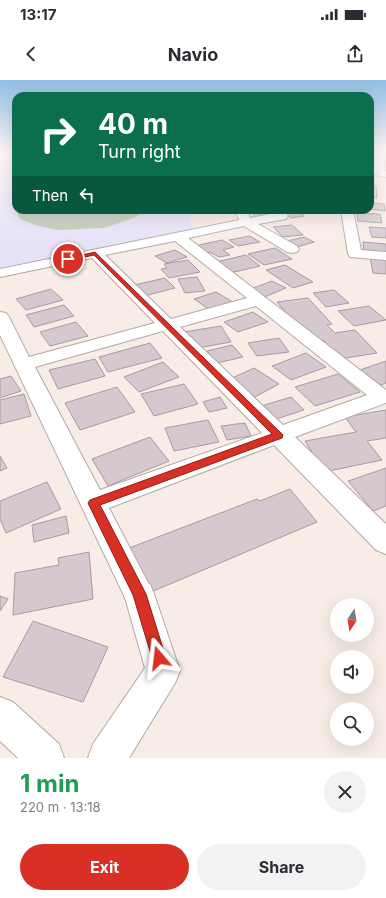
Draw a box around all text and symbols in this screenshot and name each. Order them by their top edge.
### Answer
text: 13:17 [20,5,56,24]
icon: back [20,43,42,65]
icon: share [344,43,366,65]
text: Navio [168,44,218,65]
text: 40 m [98,107,168,141]
icon: right [32,108,84,160]
text: Turn right [98,141,181,162]
icon: left [76,184,98,206]
text: Then [32,186,68,205]
pin [51,242,85,276]
icon: arrive [57,248,79,270]
north arrow [330,598,374,642]
map controls [330,598,374,746]
position arrow [138,637,180,679]
button: sound [330,650,374,694]
button: search [330,702,374,746]
text: 1 min [20,769,79,798]
button: close [324,771,366,813]
text: 220 m · 13:18 [20,799,101,815]
button: Exit [20,844,189,890]
button: Share [197,844,366,890]

